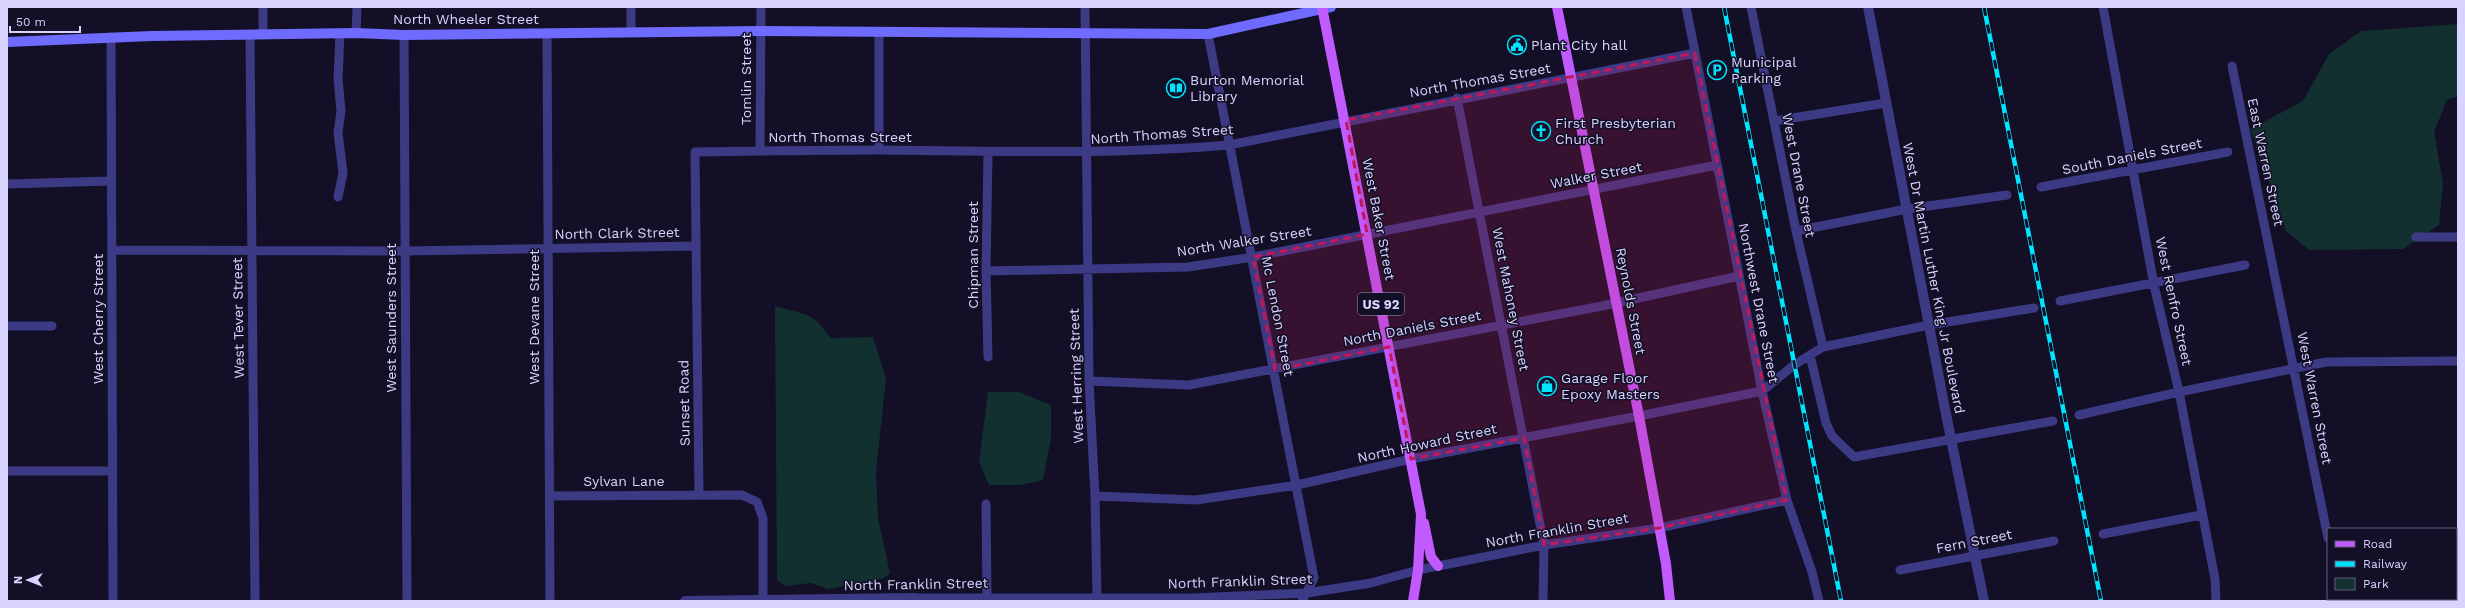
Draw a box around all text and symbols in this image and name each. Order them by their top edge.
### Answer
scale bar [10,8,80,34]
street label: North Wheeler Street [393,11,539,27]
text: 50 m [16,15,46,29]
street label: Tomlin Street [738,33,754,125]
public building icon: Plant City hall [1506,34,1528,56]
place label: Plant City hall [1531,37,1628,53]
place label: Municipal Parking [1731,54,1797,86]
parking icon: Municipal Parking [1706,59,1728,81]
street label: North Thomas Street [1408,60,1552,100]
place label: Burton Memorial Library [1190,72,1305,104]
library icon: Burton Memorial Library [1165,77,1187,99]
street label: East Warren Street [2245,97,2287,227]
street label: West Drane Street [1779,112,1819,239]
place label: First Presbyterian Church [1555,115,1676,147]
church icon: First Presbyterian Church [1530,120,1552,142]
street label: North Thomas Street [1090,121,1234,147]
street label: North Thomas Street [768,129,912,145]
street label: South Daniels Street [2061,135,2204,177]
street label: West Dr Martin Luther King Jr Boulevard [1900,141,1968,415]
street label: West Baker Street [1359,157,1399,282]
street label: Walker Street [1549,158,1643,192]
street label: Chipman Street [965,201,981,309]
street label: Northwest Drane Street [1736,221,1782,385]
street label: North Walker Street [1176,222,1313,260]
street label: North Clark Street [554,224,680,242]
street label: West Mahoney Street [1489,226,1533,372]
street label: West Renfro Street [2153,235,2195,367]
street label: West Saunders Street [383,243,399,393]
street label: Reynolds Street [1613,246,1649,356]
street label: West Devane Street [526,249,542,385]
street label: West Cherry Street [90,254,106,384]
street label: Mc Lendon Street [1258,255,1298,378]
street label: West Tever Street [229,257,247,379]
road number: US 92 [1358,293,1404,315]
street label: North Daniels Street [1342,307,1482,349]
street label: West Herring Street [1066,308,1086,444]
street label: West Warren Street [2294,330,2336,466]
street label: Sunset Road [675,360,693,446]
place label: Garage Floor Epoxy Masters [1561,370,1660,402]
shop icon: Garage Floor Epoxy Masters [1536,375,1558,397]
street label: North Howard Street [1356,420,1498,466]
street label: Sylvan Lane [583,473,665,489]
street label: North Franklin Street [1484,510,1630,550]
street label: Fern Street [1935,526,2014,556]
legend [2327,528,2457,600]
text: Road [2363,537,2392,551]
text: Railway [2363,557,2408,571]
north arrow [8,560,48,600]
street label: North Franklin Street [1167,570,1313,592]
street label: North Franklin Street [843,575,989,593]
text: N [12,576,25,584]
text: Park [2363,577,2389,591]

